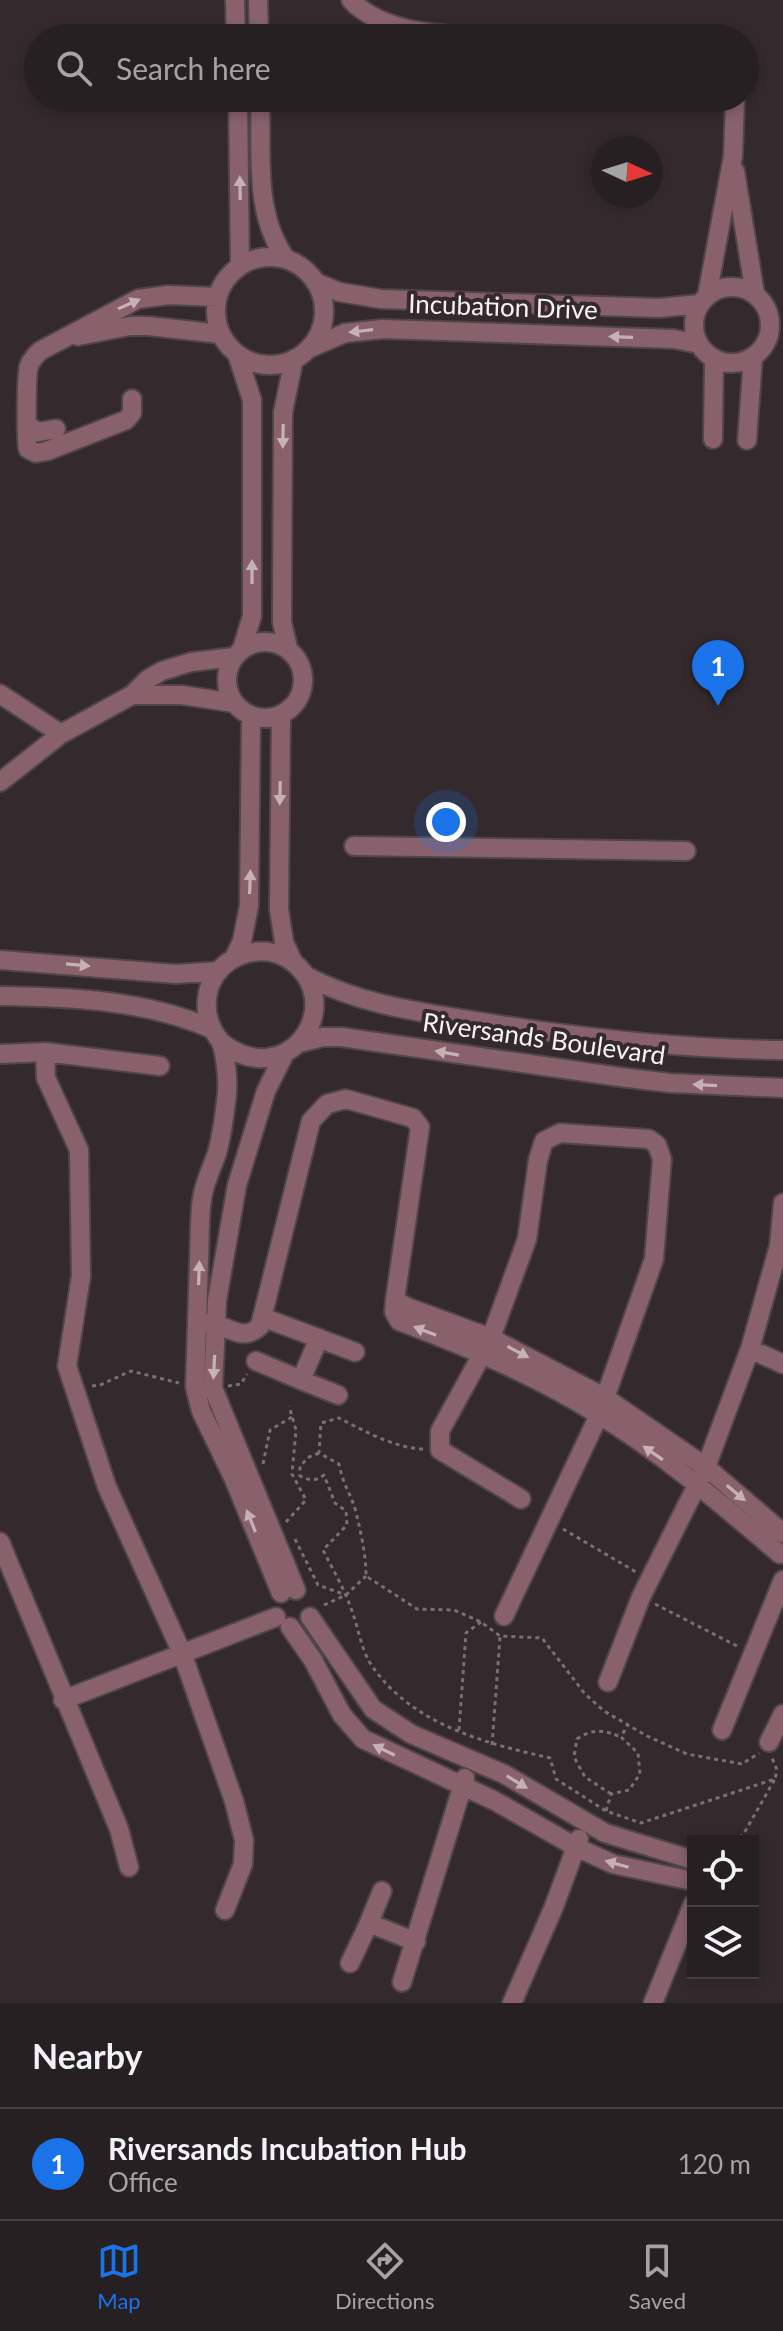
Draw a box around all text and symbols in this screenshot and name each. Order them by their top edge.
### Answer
search box [24,24,759,112]
icon: search [52,46,96,90]
text: Search here [116,50,271,86]
north arrow [591,136,663,208]
one-way arrow [234,175,247,200]
street label: Incubation Drive [408,287,598,325]
one-way arrow [117,297,141,310]
one-way arrow [349,324,374,337]
one-way arrow [608,331,633,344]
one-way arrow [277,424,289,449]
one-way arrow [246,559,258,584]
pin: 1 [692,640,744,706]
one-way arrow [274,781,286,806]
your location [426,802,466,842]
one-way arrow [243,869,256,894]
one-way arrow [66,959,91,972]
street label: Riversands Boulevard [421,1005,668,1071]
one-way arrow [434,1047,459,1059]
one-way arrow [692,1078,717,1091]
one-way arrow [192,1260,205,1285]
one-way arrow [413,1324,437,1337]
one-way arrow [506,1346,529,1359]
one-way arrow [207,1355,220,1380]
one-way arrow [643,1445,664,1461]
one-way arrow [726,1483,745,1501]
one-way arrow [245,1510,258,1533]
one-way arrow [373,1743,396,1757]
one-way arrow [506,1775,528,1789]
map controls [687,1835,759,1979]
button: locate [687,1835,759,1907]
one-way arrow [605,1857,629,1870]
button: layers [687,1907,759,1979]
text: Nearby [32,2035,143,2076]
text: Riversands Incubation Hub [108,2130,467,2166]
text: 1 [50,2148,66,2180]
text: 120 m [678,2148,751,2180]
text: Office [108,2166,178,2198]
tab: Map [97,2239,141,2314]
tab: Directions [335,2239,434,2314]
tab: Saved [628,2239,686,2314]

